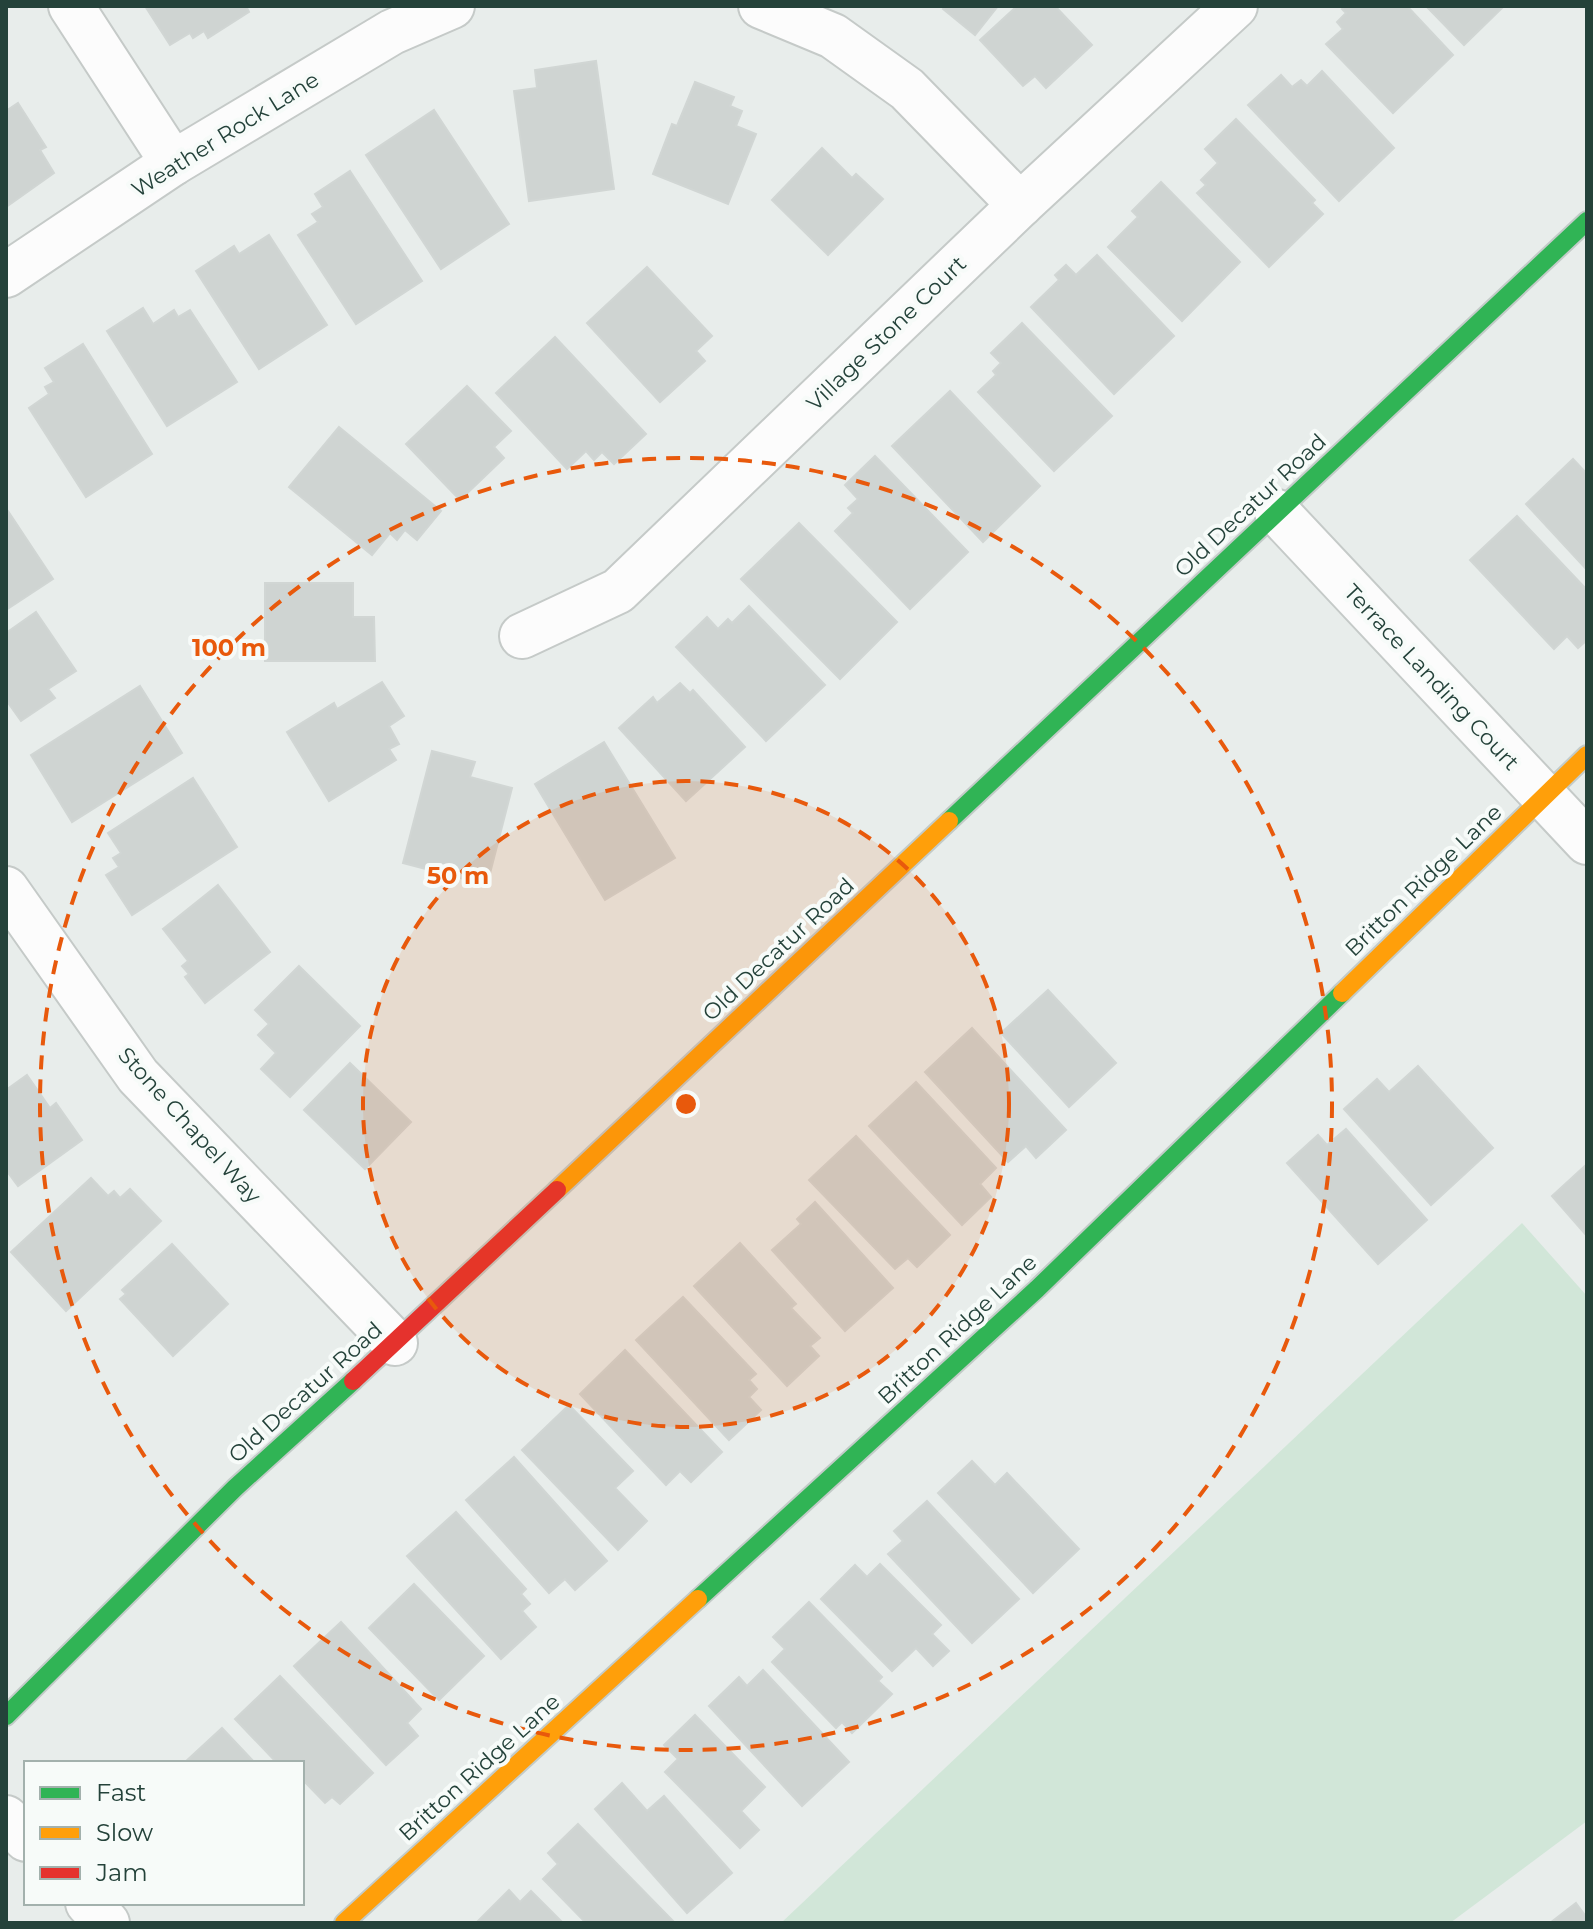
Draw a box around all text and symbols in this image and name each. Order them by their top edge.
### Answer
street label: Weather Rock Lane [127,66,324,203]
street label: Village Stone Court [801,250,972,416]
street label: Old Decatur Road [1169,428,1332,583]
street label: Terrace Landing Court [1338,579,1525,776]
text: 100 m [192,633,266,662]
street label: Britton Ridge Lane [1339,799,1507,962]
text: 50 m [427,861,489,890]
street label: Old Decatur Road [697,872,860,1027]
street label: Stone Chapel Way [112,1042,267,1209]
centre of rings [672,1090,700,1118]
street label: Britton Ridge Lane [872,1249,1042,1410]
street label: Old Decatur Road [223,1316,388,1469]
street label: Britton Ridge Lane [393,1688,565,1847]
legend [24,1761,304,1905]
text: Fast [96,1778,147,1807]
text: Slow [96,1818,153,1847]
text: Jam [95,1858,148,1887]

